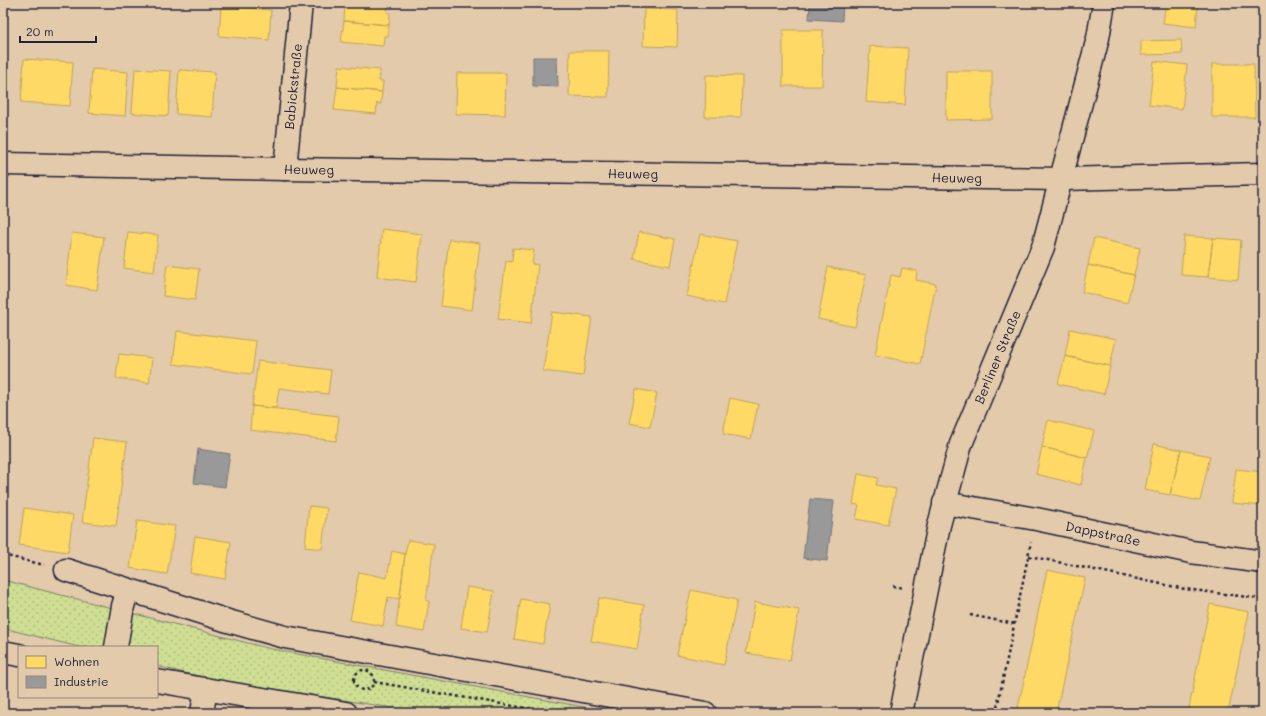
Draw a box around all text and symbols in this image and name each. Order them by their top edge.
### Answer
scale bar [20,18,96,44]
text: 20 m [26,23,54,39]
street label: Babickstraße [280,43,305,130]
street label: Heuweg [284,160,334,178]
street label: Heuweg [608,164,658,182]
street label: Heuweg [932,168,982,186]
street label: Berliner Straße [970,307,1024,406]
street label: Dappstraße [1064,517,1142,549]
legend [18,646,158,698]
text: Wohnen [54,653,99,669]
text: Industrie [54,673,108,689]

